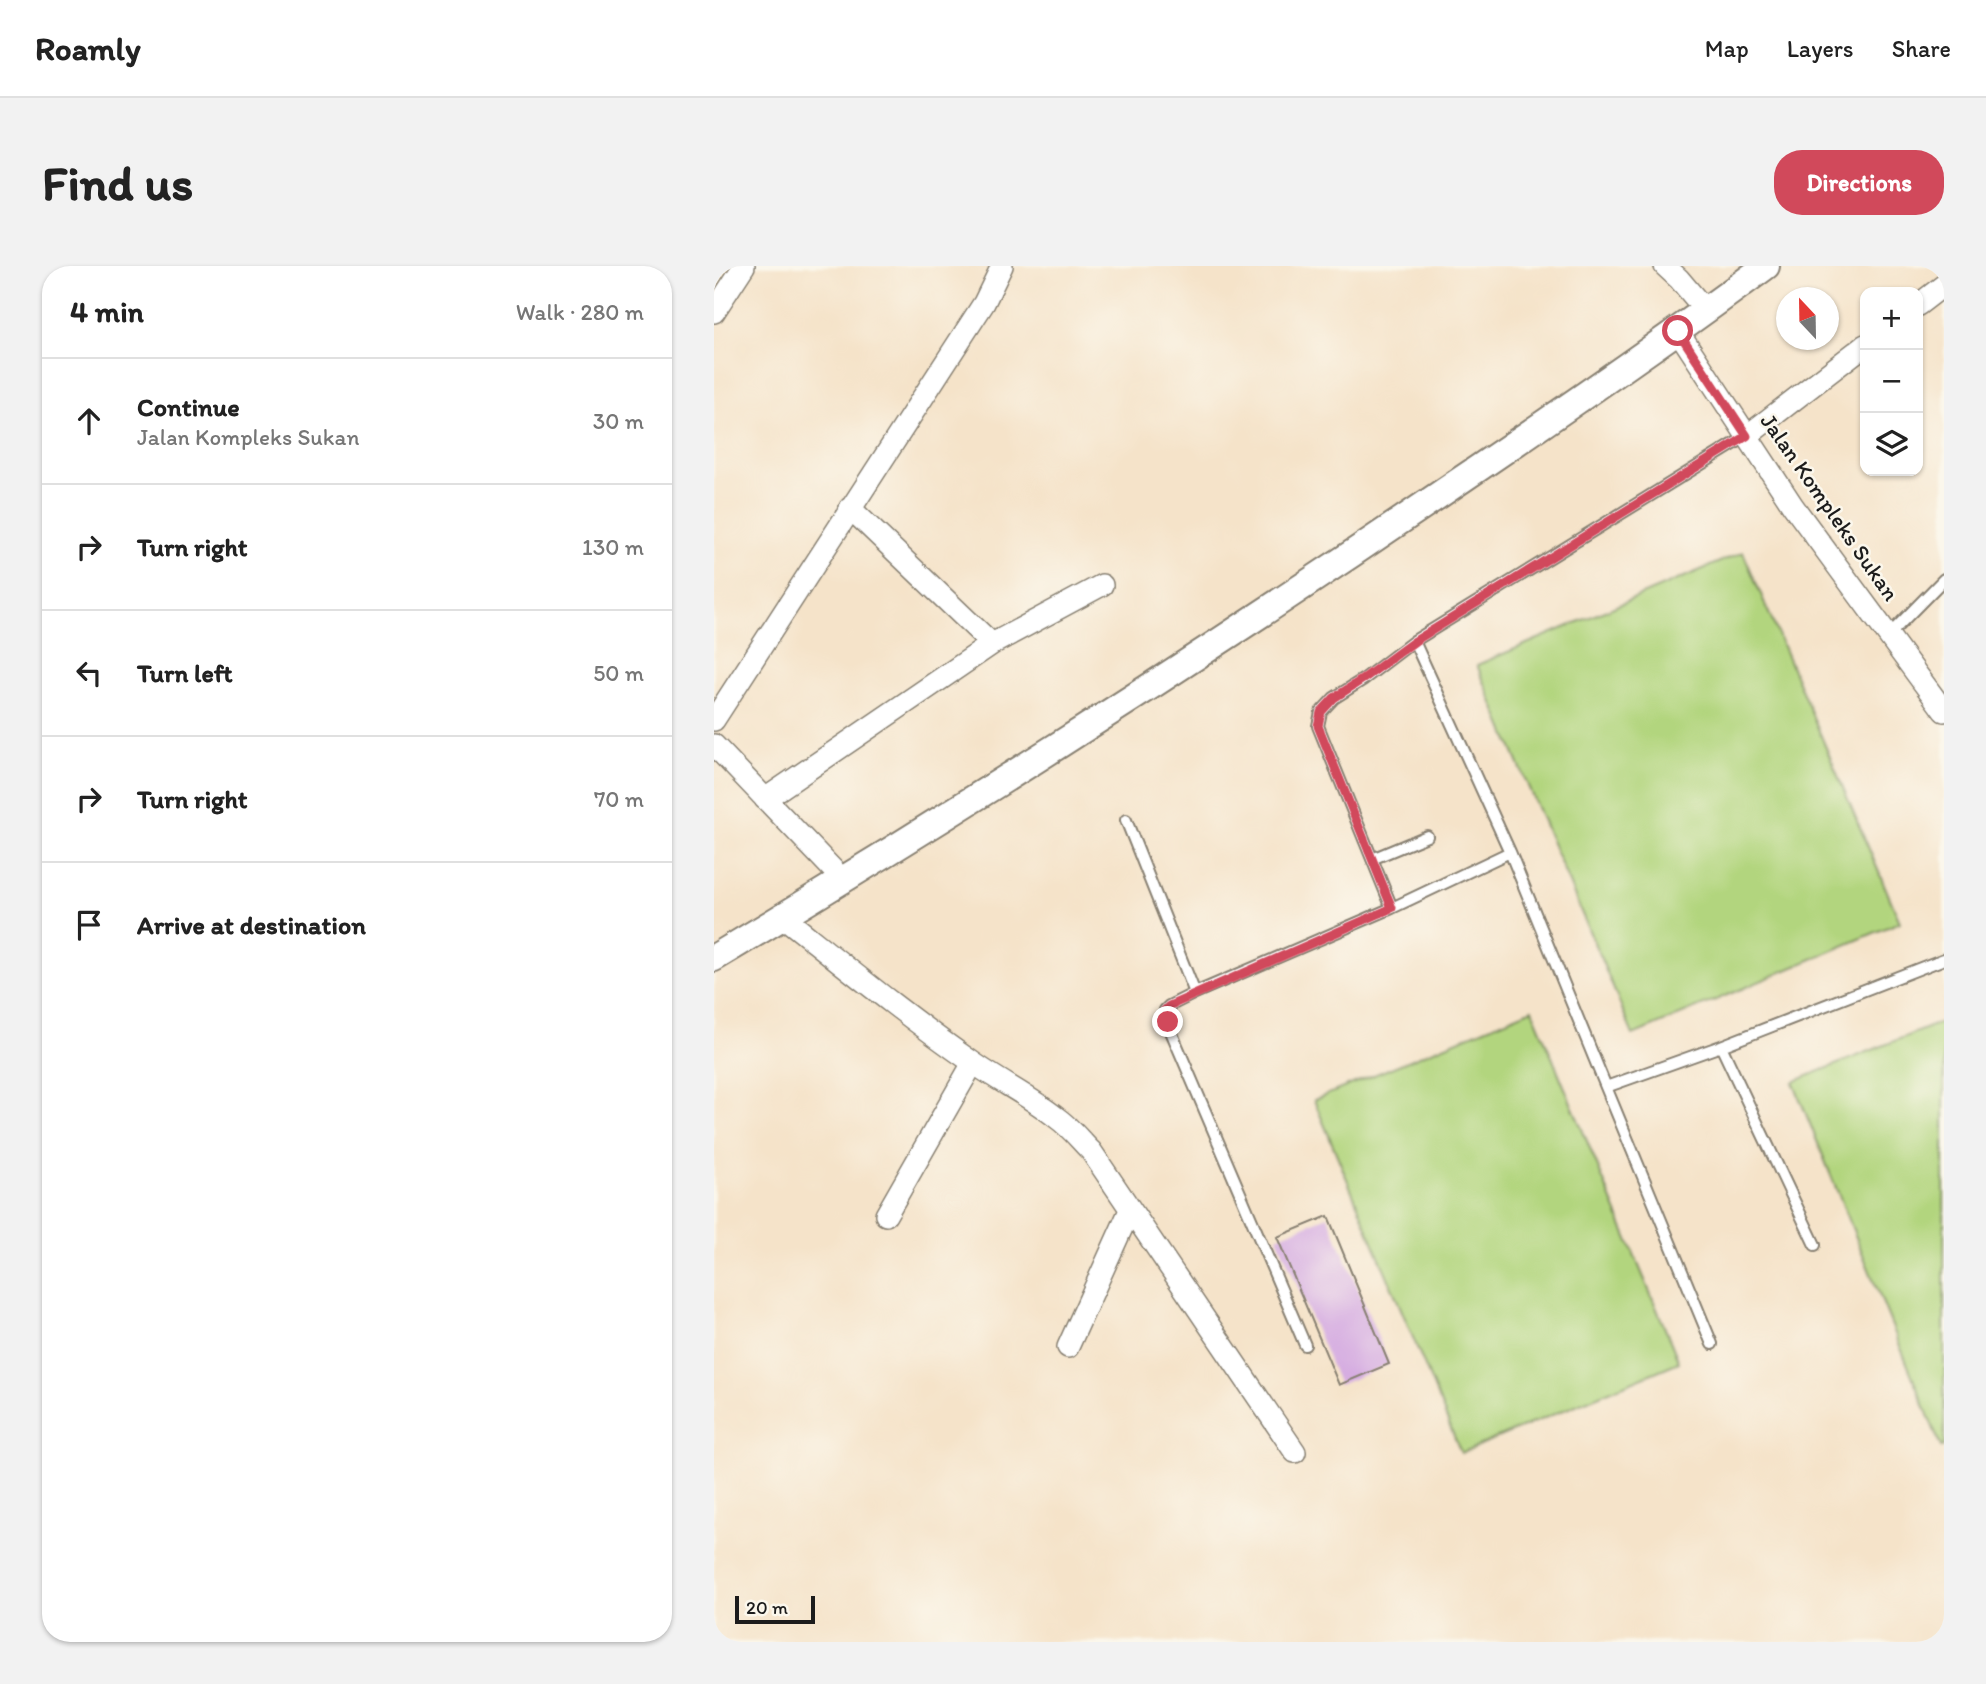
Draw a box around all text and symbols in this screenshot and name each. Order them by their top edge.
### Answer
text: Roamly [35,29,141,68]
text: Map [1705,34,1749,63]
text: Layers [1787,34,1854,63]
text: Share [1892,34,1951,63]
button: Directions [1774,150,1944,215]
text: Find us [42,153,193,212]
north arrow [1776,287,1839,350]
map controls [1860,287,1923,476]
button: + [1860,287,1923,350]
text: 4 min [70,293,144,330]
text: Walk · 280 m [516,298,644,326]
route start [1662,315,1693,346]
button: − [1860,350,1923,413]
text: Continue [137,391,240,423]
icon: ahead [70,402,108,440]
text: 30 m [593,407,644,435]
street label: Jalan Kompleks Sukan [1755,408,1905,606]
button: layers [1860,413,1923,476]
text: Jalan Kompleks Sukan [137,423,360,451]
icon: right [70,528,108,566]
text: Turn right [137,531,248,563]
text: 130 m [582,533,644,561]
icon: left [70,654,108,692]
text: Turn left [137,657,233,689]
text: 50 m [593,659,644,687]
icon: right [70,780,108,818]
text: Turn right [137,783,248,815]
text: 70 m [594,785,644,813]
icon: arrive [70,906,108,944]
text: Arrive at destination [137,909,366,941]
route end [1152,1006,1183,1037]
scale bar [735,1593,816,1625]
text: 20 m [746,1596,788,1619]

